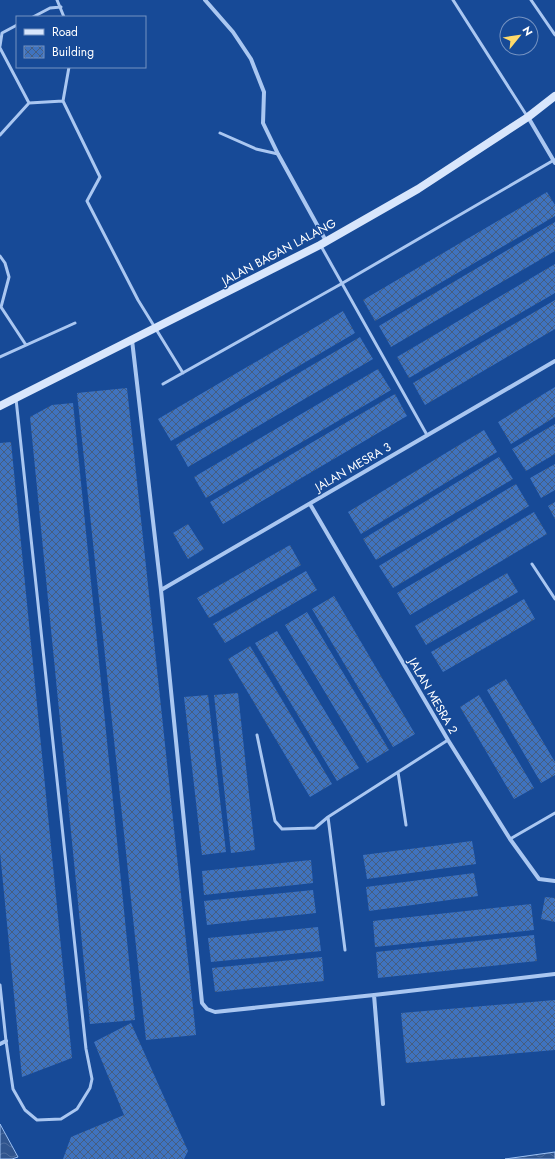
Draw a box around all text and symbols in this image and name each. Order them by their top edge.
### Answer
legend [16,16,146,68]
north arrow [499,16,539,56]
text: Road [52,23,78,41]
text: N [519,23,537,39]
text: Building [52,43,94,61]
street label: JALAN BAGAN LALANG [217,214,339,291]
street label: JALAN MESRA 3 [310,438,395,497]
street label: JALAN MESRA 2 [403,653,462,738]

